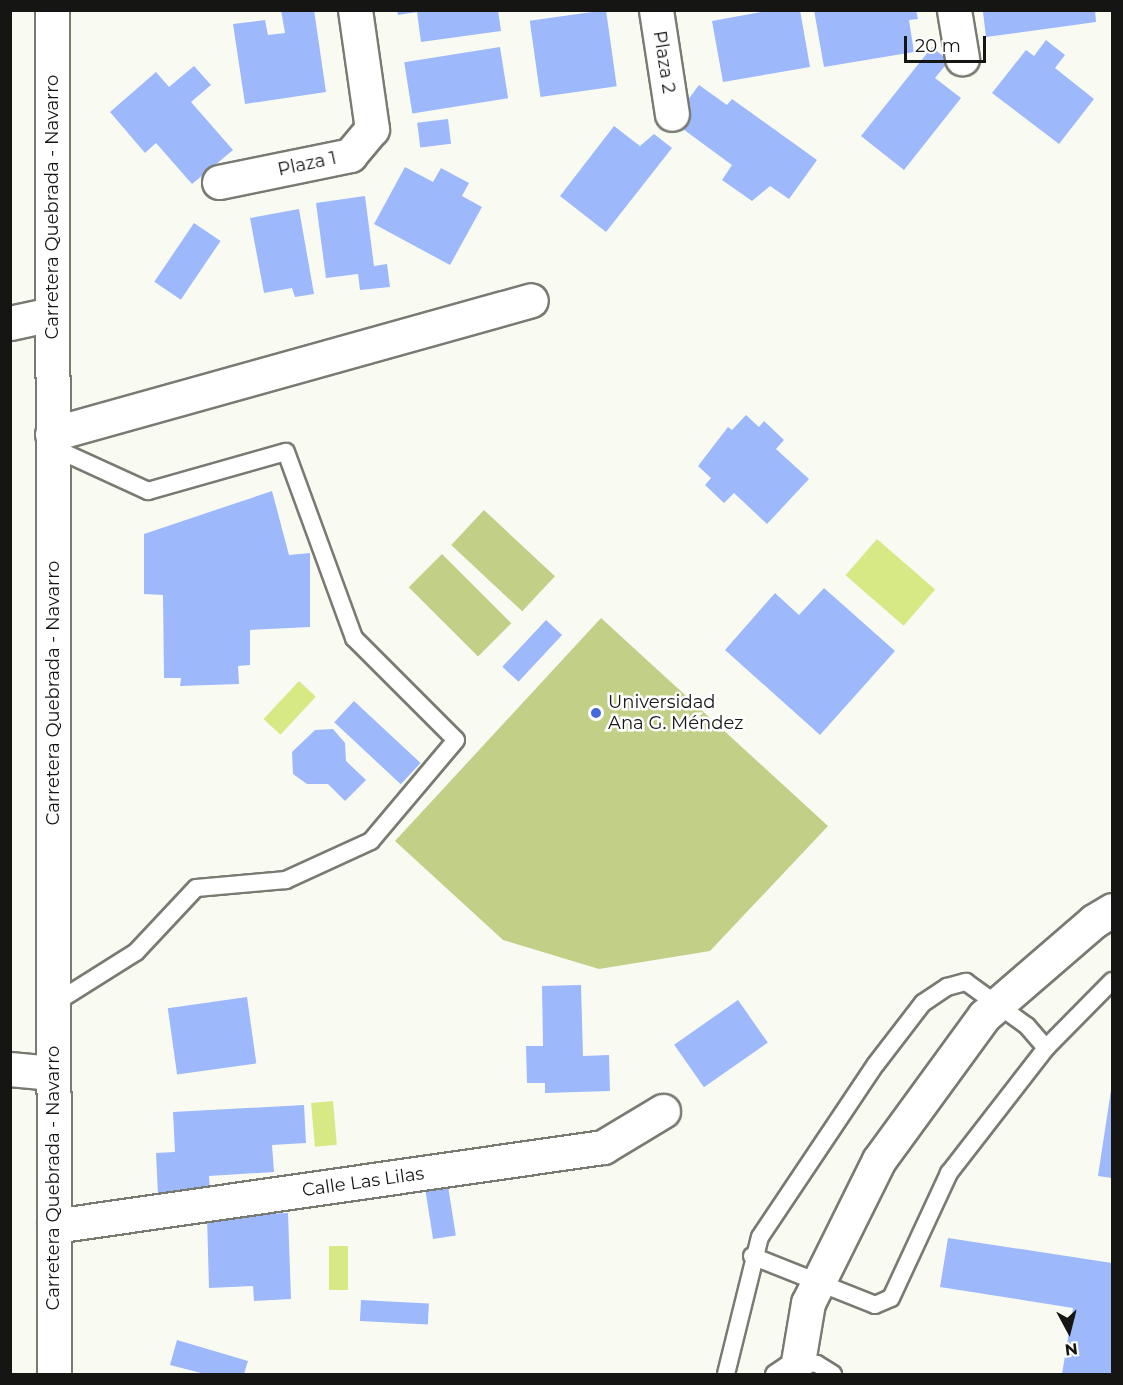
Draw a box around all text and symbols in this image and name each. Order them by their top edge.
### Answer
scale bar [907,24,990,62]
street label: Plaza 2 [648,29,680,95]
text: 20 m [915,35,961,57]
street label: Carretera Quebrada - Navarro [41,75,63,339]
street label: Plaza 1 [276,147,338,181]
street label: Carretera Quebrada - Navarro [42,561,64,825]
place label: Universidad Ana G. Méndez [608,692,743,734]
marker: Universidad Ana G. Méndez [589,706,603,720]
street label: Carretera Quebrada - Navarro [42,1046,64,1310]
street label: Calle Las Lilas [301,1163,425,1201]
north arrow [1039,1301,1099,1361]
text: N [1064,1339,1079,1360]

